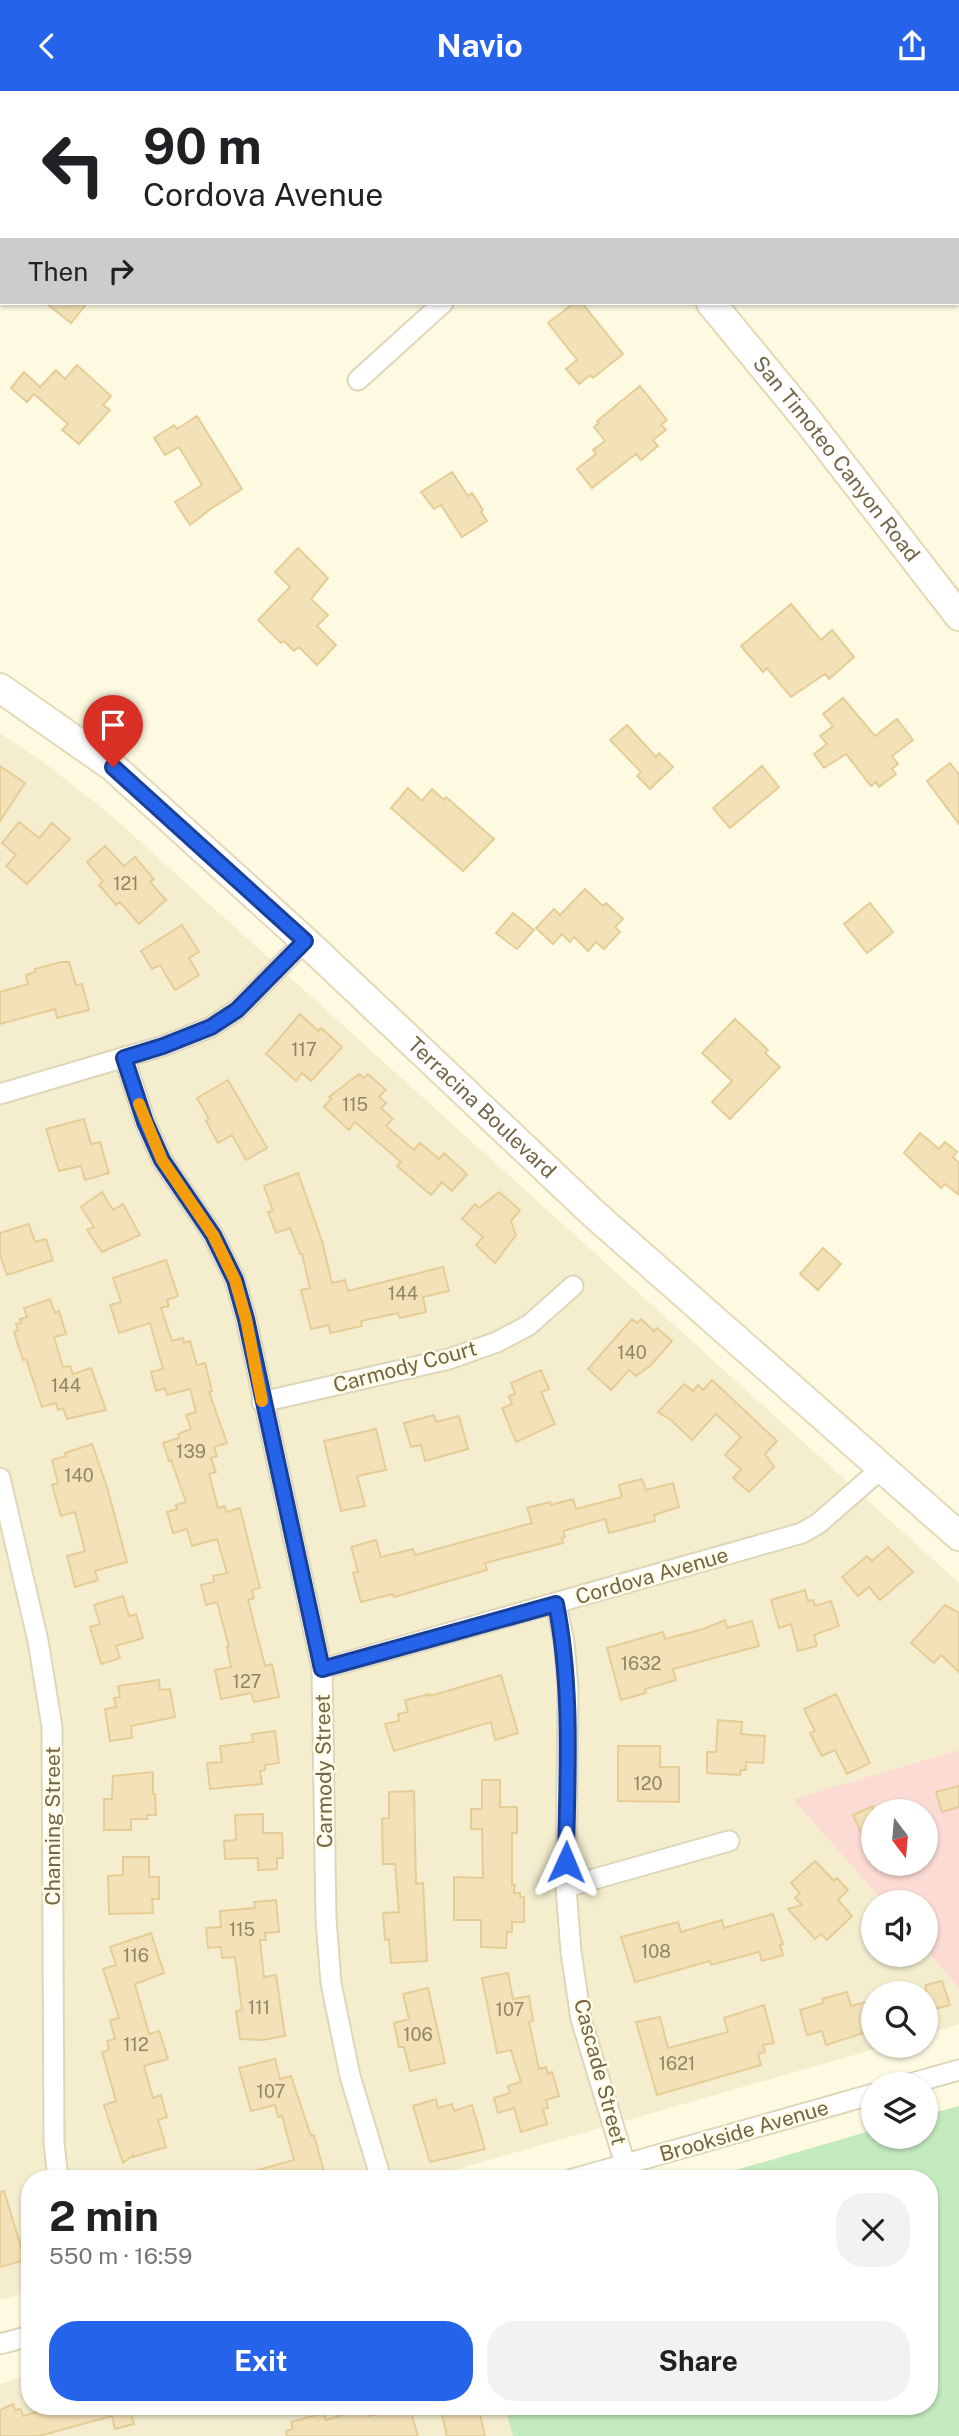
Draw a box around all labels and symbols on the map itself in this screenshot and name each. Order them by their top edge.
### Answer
street label: San Timoteo Canyon Road [748,351,925,566]
pin [83,695,143,767]
house number: 121 [113,873,139,894]
street label: Terracina Boulevard [403,1032,561,1183]
house number: 117 [291,1039,317,1060]
house number: 115 [342,1094,368,1115]
house number: 144 [388,1283,418,1304]
street label: Carmody Court [330,1335,479,1398]
house number: 140 [617,1342,647,1363]
house number: 144 [51,1375,81,1396]
house number: 139 [176,1441,206,1462]
house number: 140 [64,1465,94,1486]
street label: Cordova Avenue [573,1542,731,1609]
house number: 1632 [621,1653,661,1674]
house number: 127 [233,1671,261,1692]
street label: Carmody Street [310,1694,337,1848]
street label: Channing Street [40,1746,65,1906]
house number: 120 [633,1773,663,1794]
north arrow [861,1799,938,1876]
position arrow [529,1825,603,1899]
house number: 115 [229,1919,255,1940]
house number: 108 [641,1941,671,1962]
house number: 116 [123,1945,149,1966]
street label: Cascade Street [569,1996,632,2148]
house number: 111 [248,1997,270,2018]
house number: 107 [496,1999,524,2020]
house number: 106 [403,2024,433,2045]
house number: 112 [123,2034,149,2055]
house number: 1621 [659,2053,695,2074]
house number: 107 [257,2081,285,2102]
street label: Brookside Avenue [656,2094,831,2167]

